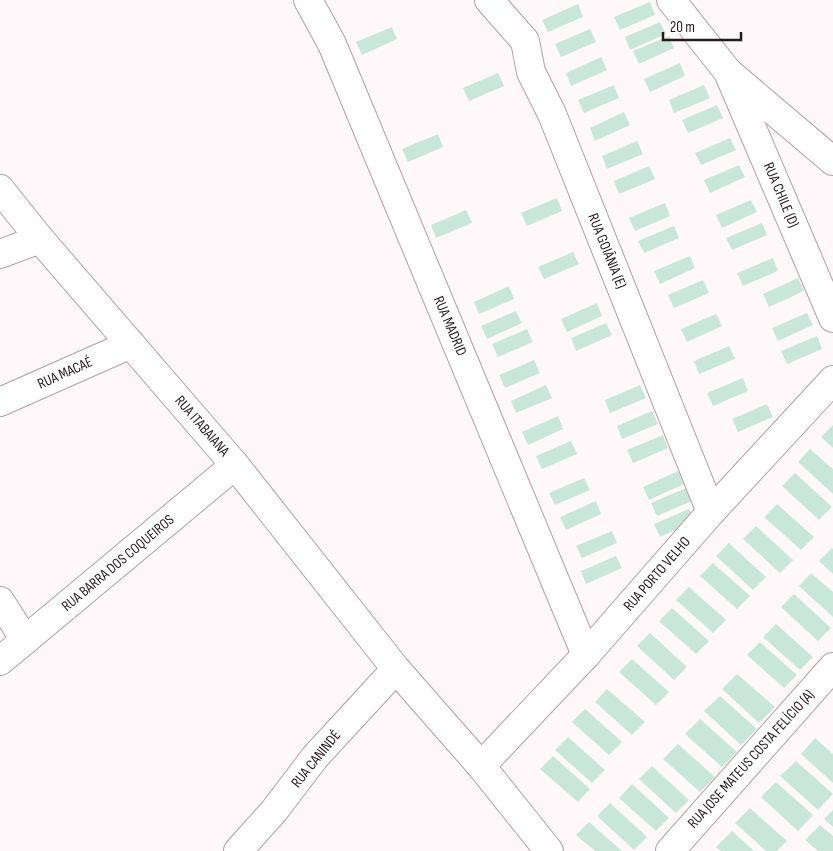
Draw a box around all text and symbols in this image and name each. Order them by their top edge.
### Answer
scale bar [663,10,740,42]
text: 20 m [670,18,695,37]
street label: RUA CHILE (D) [759,160,803,230]
street label: RUA GOIÂNIA (E) [583,211,631,291]
street label: RUA MADRID [429,293,471,359]
street label: RUA MACAÉ [35,353,95,393]
street label: RUA ITABAIANA [170,392,234,461]
street label: RUA BARRA DOS COQUEIROS [58,510,178,616]
street label: RUA PORTO VELHO [619,533,695,615]
street label: RUA JOSE MATEUS COSTA FELÍCIO (A) [684,686,818,832]
street label: RUA CANINDÉ [287,726,345,792]

